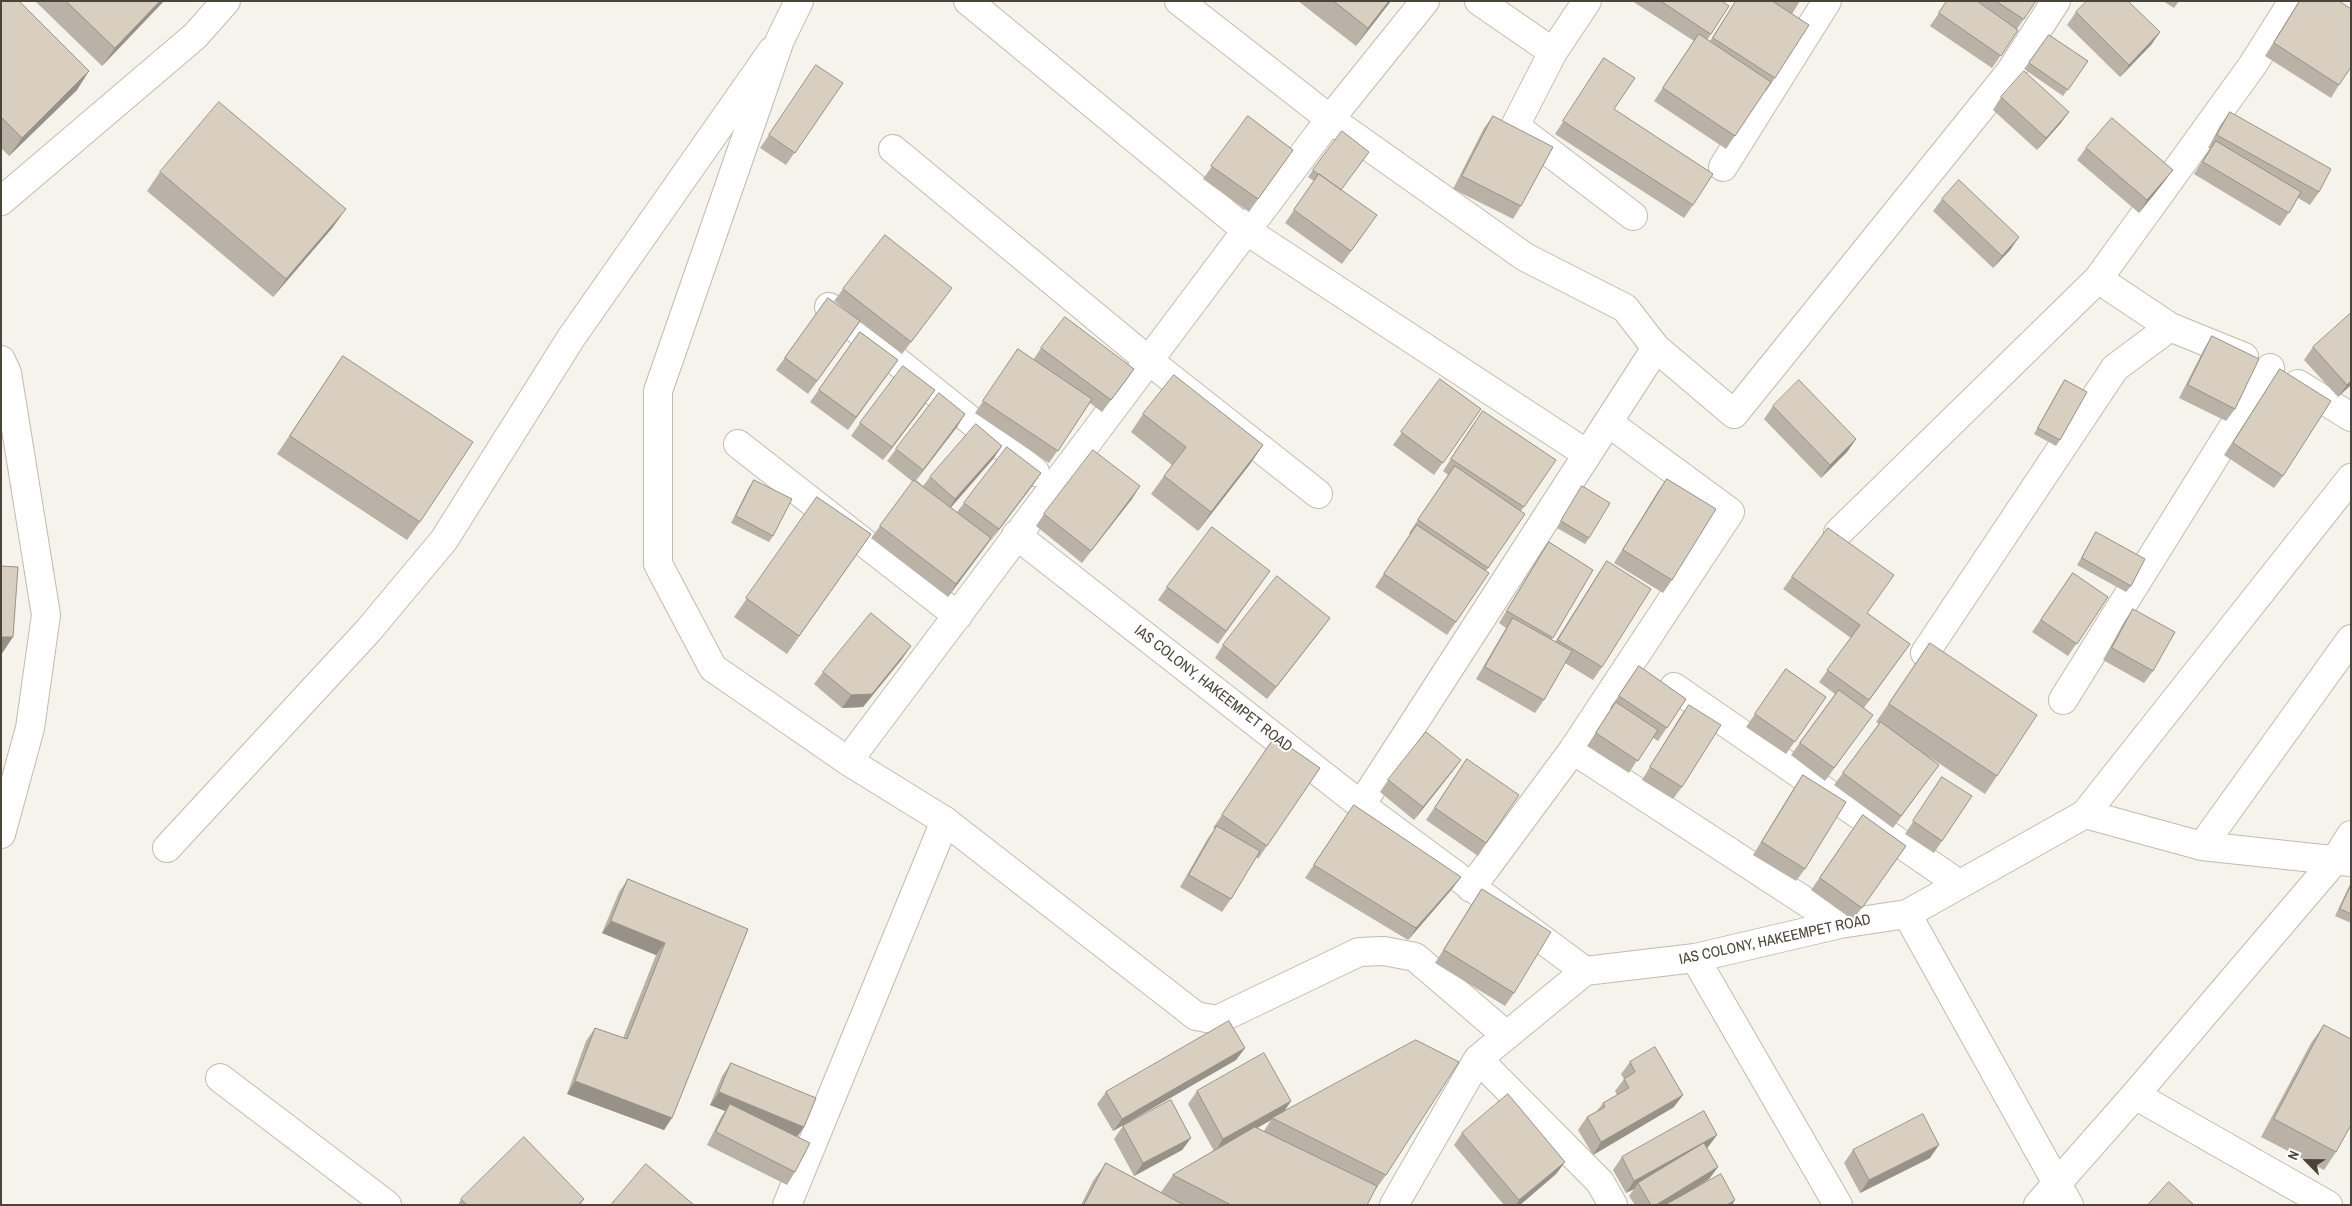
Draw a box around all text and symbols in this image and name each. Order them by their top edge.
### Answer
street label: IAS COLONY, HAKEEMPET ROAD [1131,622,1295,756]
street label: IAS COLONY, HAKEEMPET ROAD [1678,911,1872,969]
north arrow [2282,1136,2332,1186]
text: N [2283,1148,2303,1162]

